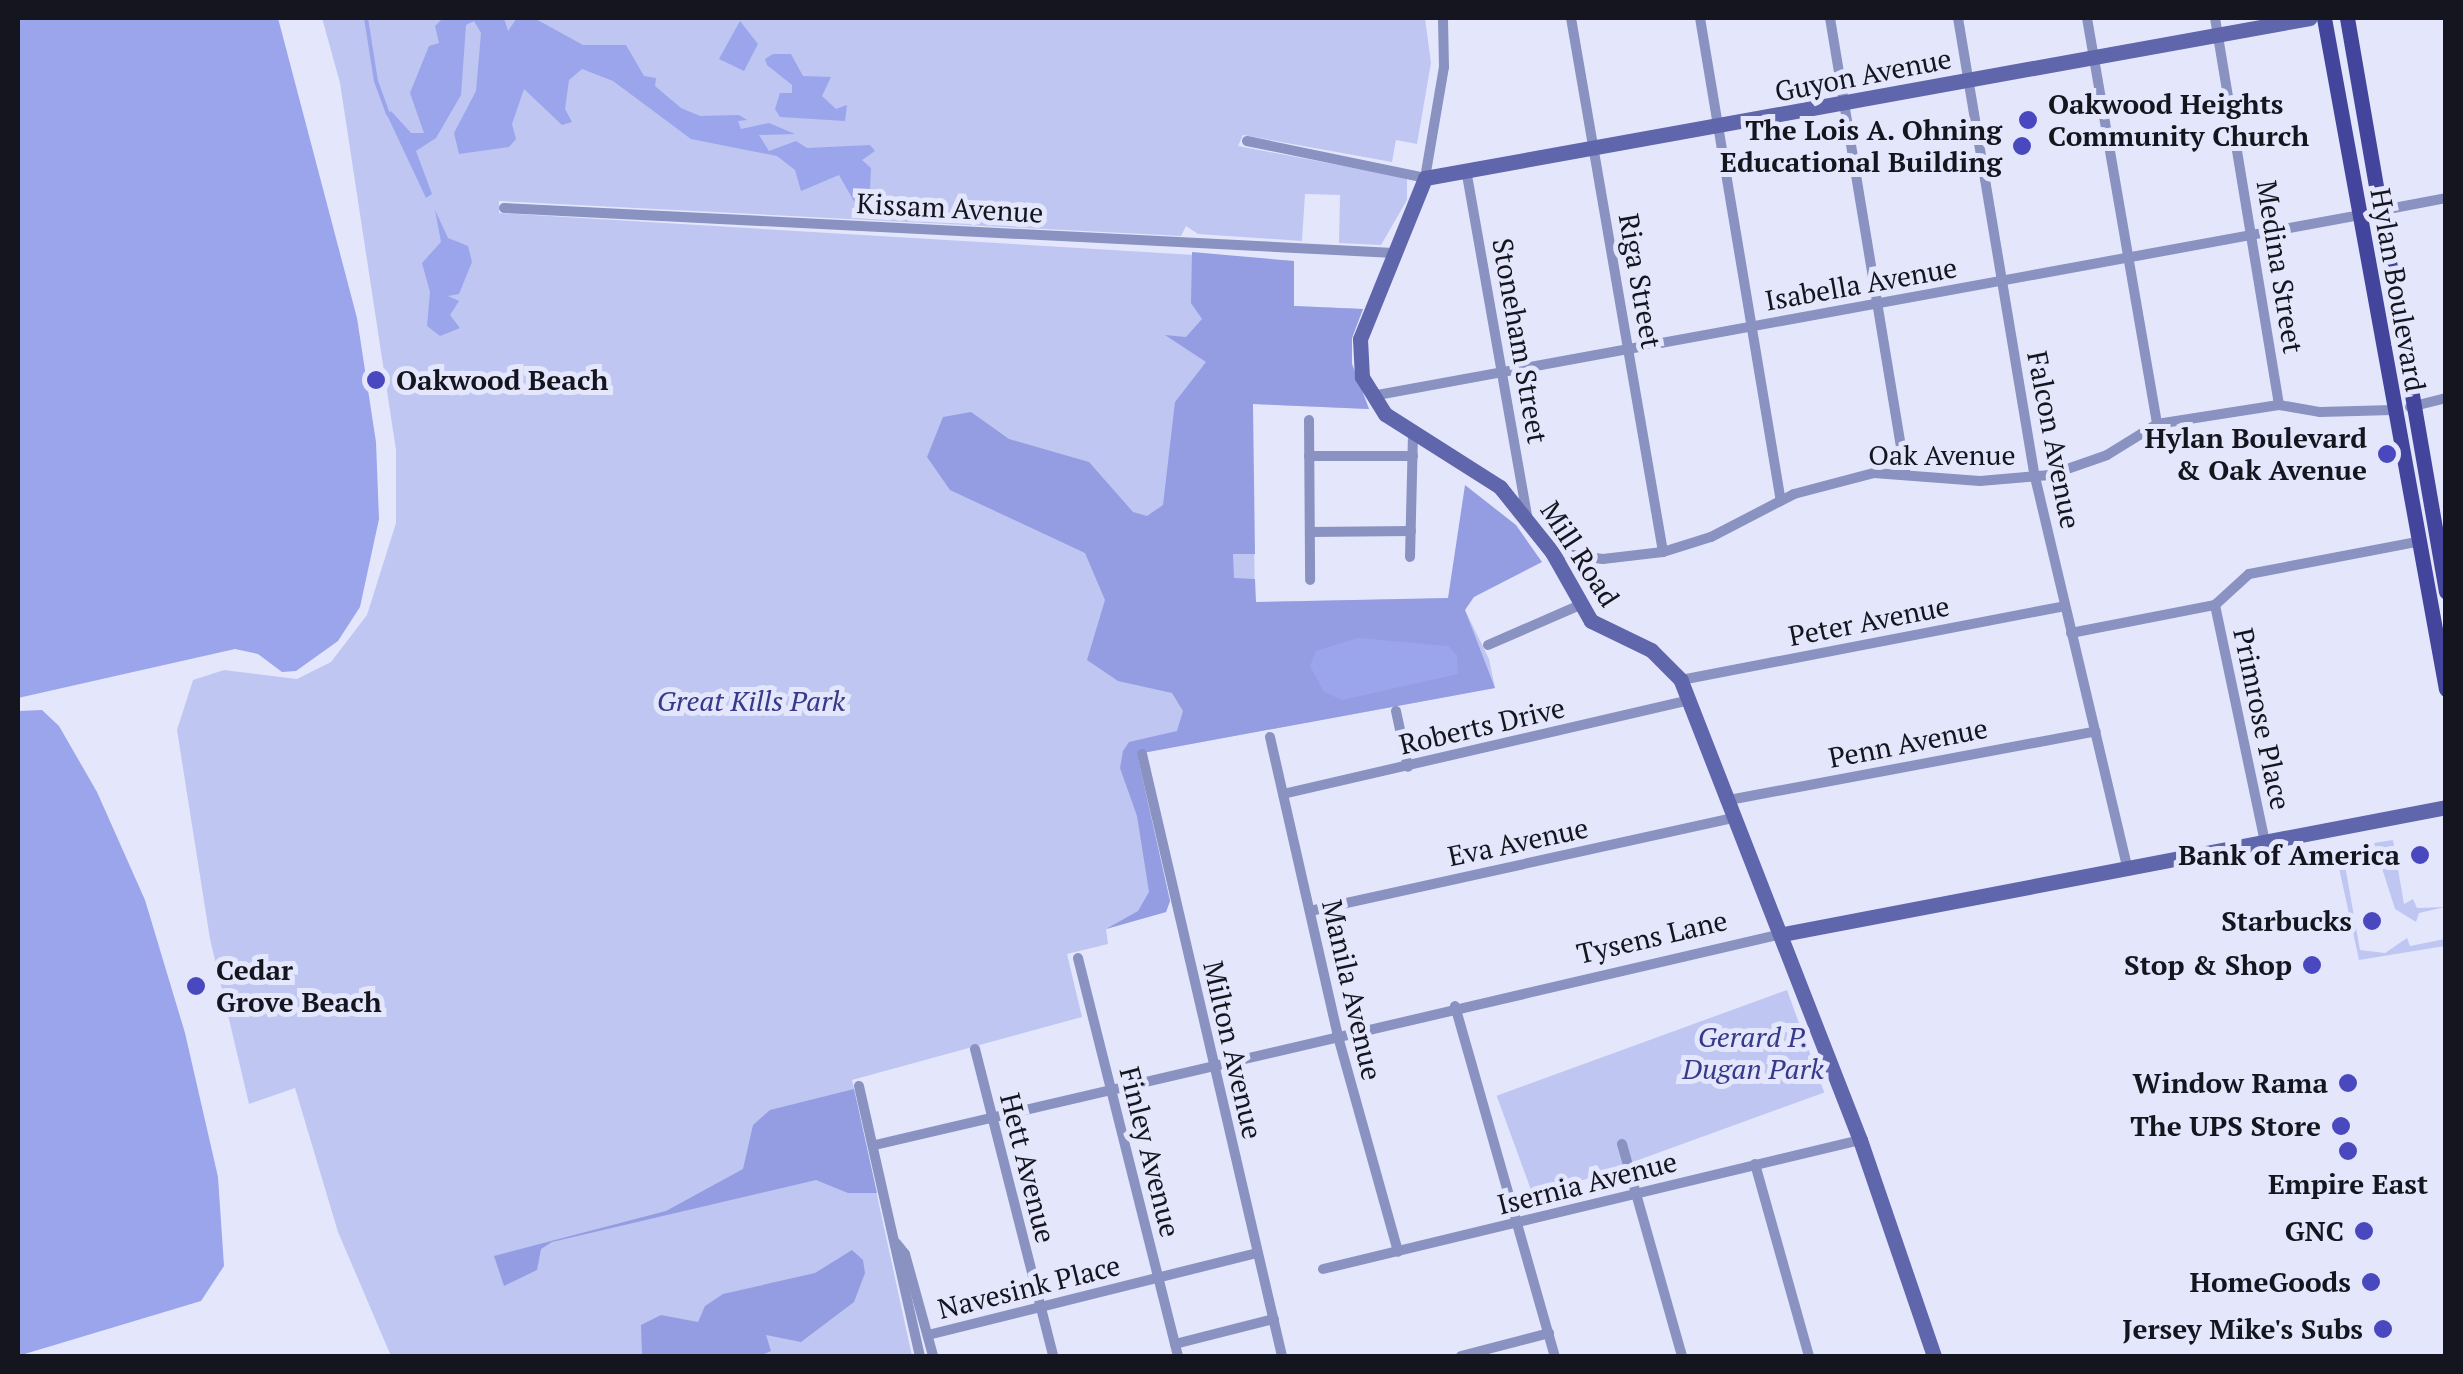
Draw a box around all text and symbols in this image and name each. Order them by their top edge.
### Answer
street label: Guyon Avenue [1772,41,1954,109]
place label: Oakwood Heights Community Church [2048,87,2309,153]
marker: Oakwood Heights Community Church [2017,109,2039,131]
place label: The Lois A. Ohning Educational Building [1720,113,2002,179]
marker: The Lois A. Ohning Educational Building [2011,135,2033,157]
street label: Medina Street [2250,178,2310,356]
street label: Kissam Avenue [855,186,1045,230]
street label: Hylan Boulevard [2364,186,2432,394]
street label: Riga Street [1612,211,1668,351]
street label: Stoneham Street [1485,236,1555,446]
street label: Isabella Avenue [1762,251,1960,317]
street label: Falcon Avenue [2020,348,2088,532]
place label: Oakwood Beach [396,363,608,397]
marker: Oakwood Beach [365,369,387,391]
place label: Hylan Boulevard & Oak Avenue [2145,421,2367,487]
street label: Oak Avenue [1868,438,2016,472]
marker: Hylan Boulevard & Oak Avenue [2376,443,2398,465]
street label: Mill Road [1534,495,1626,613]
street label: Peter Avenue [1785,589,1953,653]
street label: Primrose Place [2226,625,2298,813]
park label: Great Kills Park [657,684,845,718]
street label: Roberts Drive [1396,691,1568,761]
street label: Penn Avenue [1825,711,1991,775]
street label: Eva Avenue [1445,811,1591,873]
place label: Bank of America [2178,838,2400,872]
marker: Bank of America [2409,844,2431,866]
street label: Manila Avenue [1315,896,1389,1084]
street label: Tysens Lane [1573,903,1731,971]
place label: Starbucks [2221,904,2352,938]
marker: Starbucks [2361,910,2383,932]
place label: Stop & Shop [2124,948,2292,982]
place label: Cedar Grove Beach [216,953,382,1019]
marker: Stop & Shop [2301,954,2323,976]
street label: Milton Avenue [1196,957,1270,1143]
marker: Cedar Grove Beach [185,975,207,997]
park label: Gerard P. Dugan Park [1682,1020,1824,1086]
street label: Finley Avenue [1113,1063,1187,1241]
place label: Window Rama [2133,1066,2328,1100]
marker: Window Rama [2337,1072,2359,1094]
street label: Hett Avenue [993,1089,1063,1247]
place label: The UPS Store [2130,1109,2321,1143]
marker: The UPS Store [2330,1115,2352,1137]
marker: Empire East [2337,1140,2359,1162]
street label: Isernia Avenue [1493,1144,1681,1222]
place label: Empire East [2268,1167,2428,1201]
place label: GNC [2285,1214,2344,1248]
marker: GNC [2353,1220,2375,1242]
street label: Navesink Place [934,1248,1124,1326]
place label: HomeGoods [2189,1265,2351,1299]
marker: HomeGoods [2360,1271,2382,1293]
place label: Jersey Mike's Subs [2122,1312,2363,1346]
marker: Jersey Mike's Subs [2372,1318,2394,1340]

